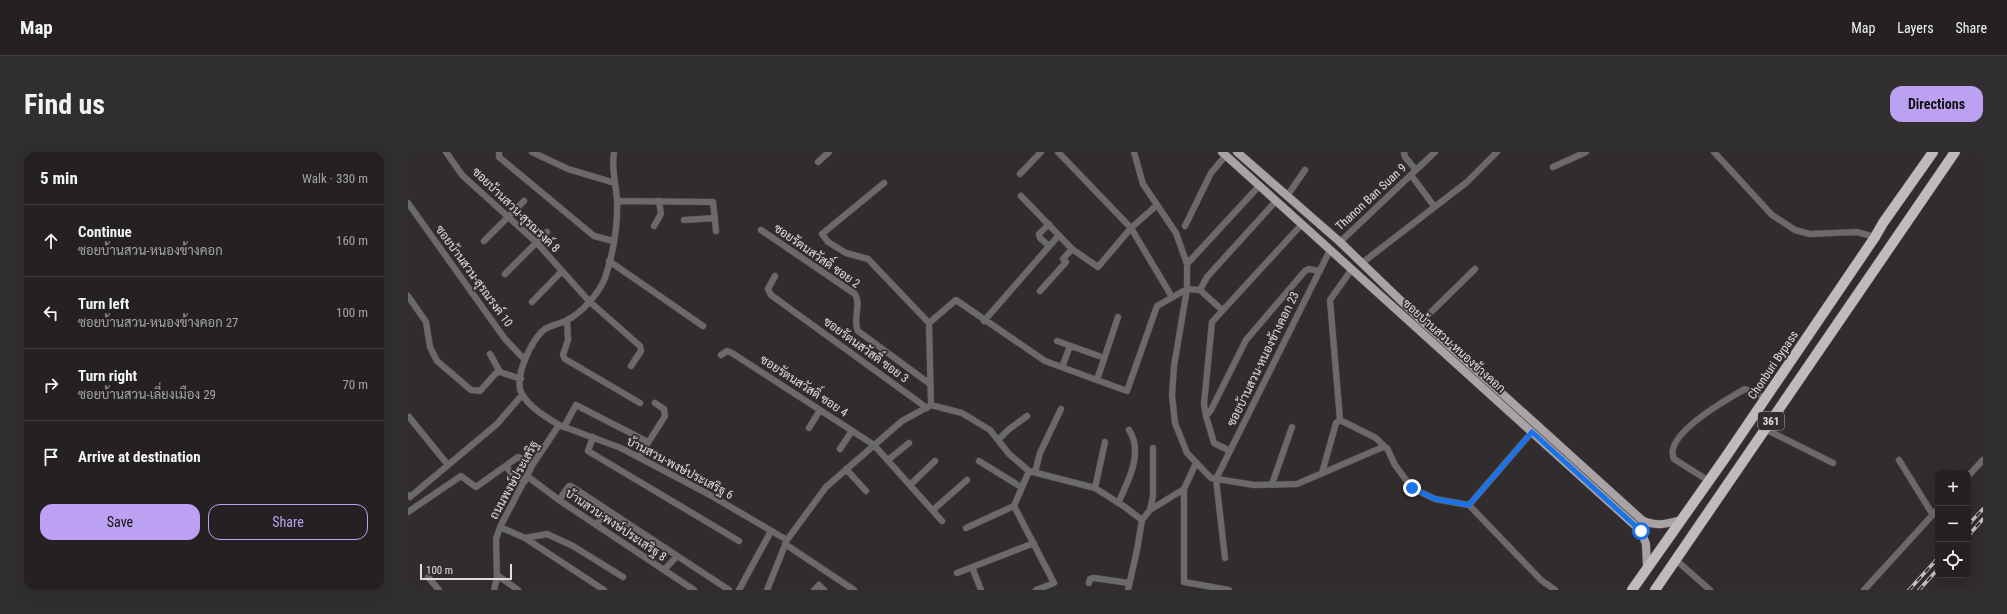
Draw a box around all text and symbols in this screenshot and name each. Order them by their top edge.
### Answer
text: Map [20,16,53,39]
text: Map [1851,20,1875,36]
text: Layers [1897,20,1934,36]
text: Share [1956,20,1987,36]
button: Directions [1890,86,1983,122]
text: Find us [24,88,105,121]
street label: Thanon Ban Suan 9 [1333,161,1409,233]
street label: ซอยบ้านสวน-สุรณรงค์ 8 [468,164,563,257]
text: 5 min [40,168,78,188]
text: Walk · 330 m [302,171,368,186]
street label: ซอยรัตนสวัสดิ์ ซอย 2 [771,217,865,291]
street label: ซอยบ้านสวน-สุรณรงค์ 10 [431,222,516,331]
text: Continue [78,223,132,241]
icon: ahead [40,230,62,252]
text: 160 m [336,233,368,248]
text: ซอยบ้านสวน-หนองข้างคอก [78,243,223,258]
street label: ซอยบ้านสวน-หนองข้างคอก 23 [1224,289,1302,429]
text: Turn left [78,295,129,313]
street label: ซอยบ้านสวน-หนองข้างคอก [1400,296,1508,396]
icon: left [40,302,62,324]
text: 100 m [336,305,368,320]
street label: ซอยรัตนสวัสดิ์ ซอย 3 [821,311,914,386]
text: ซอยบ้านสวน-หนองข้างคอก 27 [78,315,239,330]
street label: Chonburi Bypass [1745,328,1801,402]
street label: ซอยรัตนสวัสดิ์ ซอย 4 [757,349,853,420]
text: Turn right [78,367,137,385]
icon: right [40,374,62,396]
text: 70 m [342,377,368,392]
text: ซอยบ้านสวน-เลี่ยงเมือง 29 [78,387,216,402]
road number: 361 [1758,412,1784,430]
street label: บ้านสวน-พงษ์ประเสริฐ 6 [624,433,736,503]
street label: ถนนพงษ์ประเสริฐ [486,438,542,522]
icon: arrive [40,446,62,468]
text: Arrive at destination [78,448,201,466]
map controls [1935,470,1971,578]
button: + [1935,470,1971,506]
route end [1403,479,1421,497]
street label: บ้านสวน-พงษ์ประเสริฐ 8 [562,485,670,565]
button: Save [40,504,200,540]
button: Share [208,504,368,540]
button: − [1935,506,1971,542]
route start [1632,522,1650,540]
button: locate [1935,542,1971,578]
scale bar [420,562,512,581]
text: 100 m [426,564,453,577]

